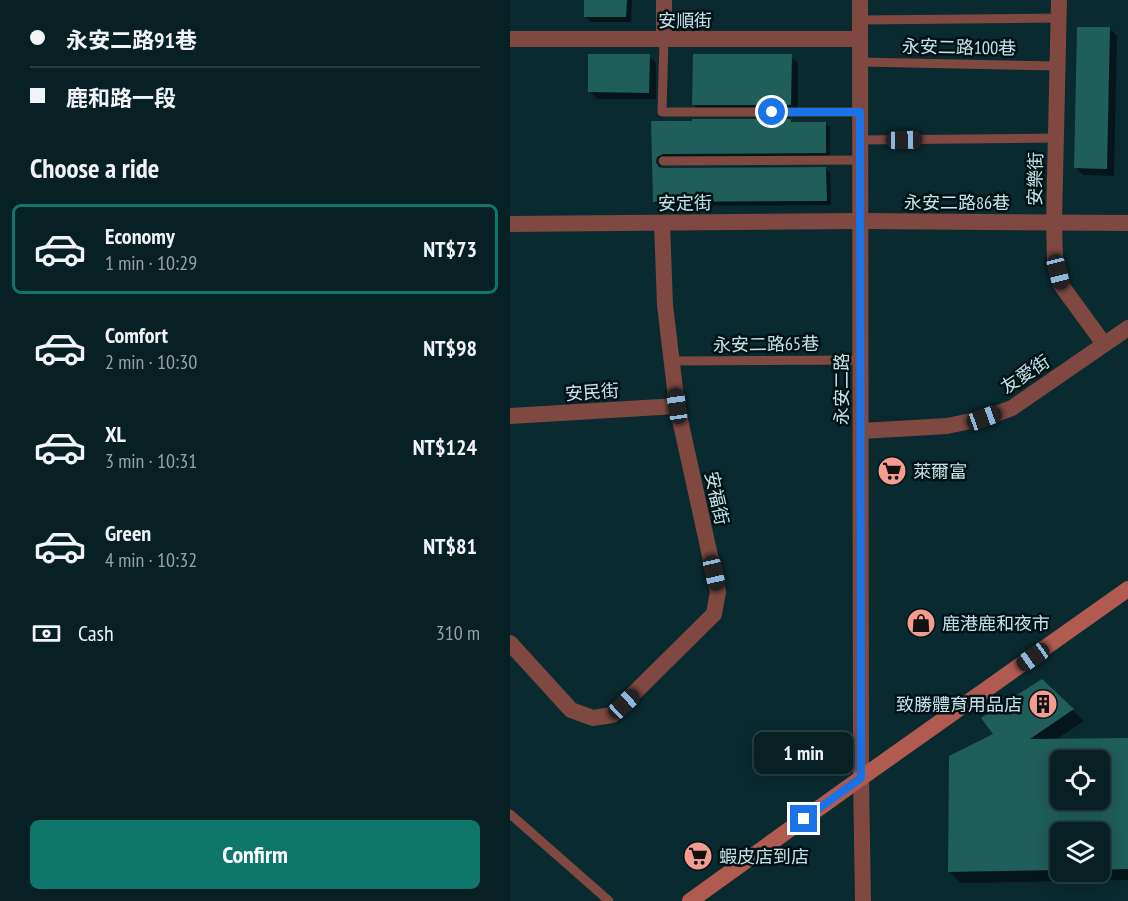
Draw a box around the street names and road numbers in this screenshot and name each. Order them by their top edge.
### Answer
street label: 安順街 [658,9,712,32]
street label: 永安二路100巷 [902,35,1016,59]
street label: 安樂街 [1023,152,1047,206]
street label: 安定街 [658,191,712,215]
street label: 永安二路86巷 [904,191,1010,214]
street label: 永安二路65巷 [713,332,819,356]
street label: 友愛街 [996,350,1054,398]
street label: 永安二路 [830,353,853,425]
street label: 安民街 [564,379,620,405]
street label: 安福街 [700,469,734,527]

